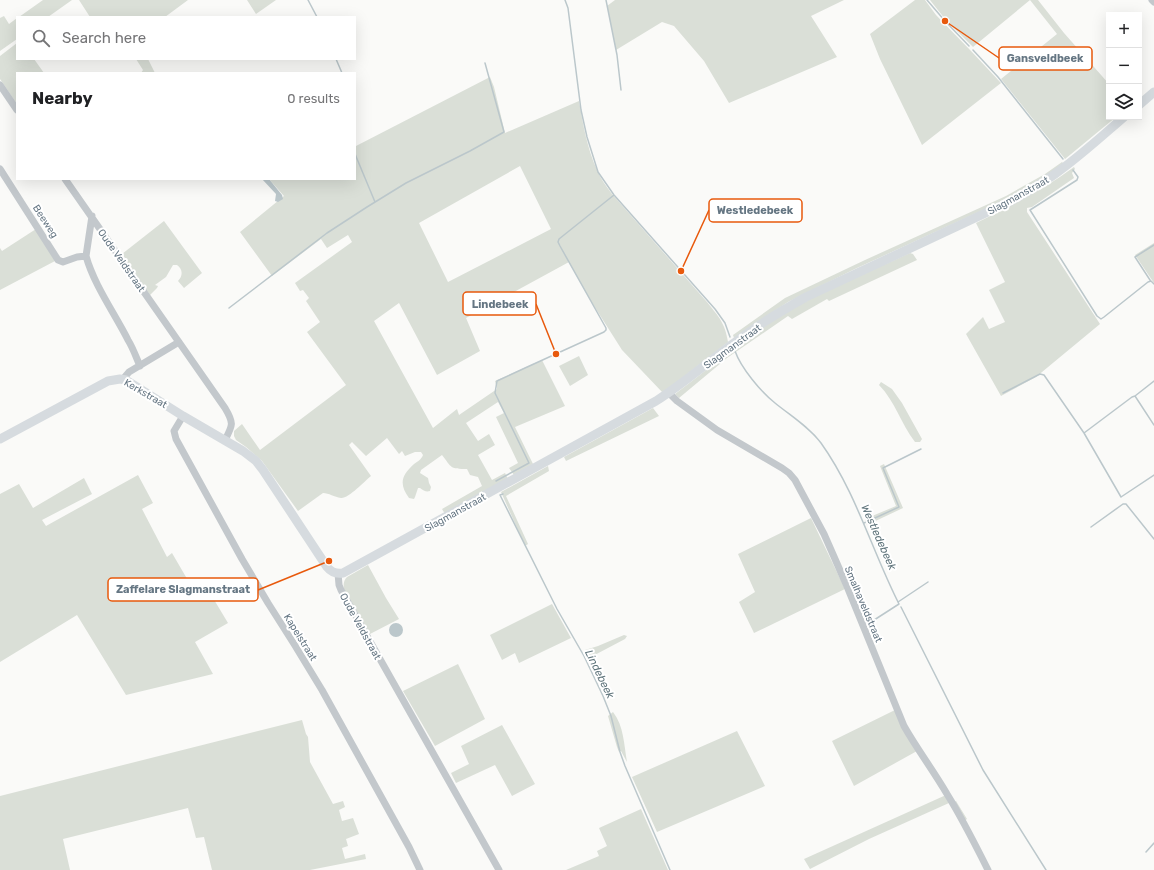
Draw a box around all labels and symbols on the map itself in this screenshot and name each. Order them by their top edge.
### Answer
callout: Gansveldbeek [999,47,1092,70]
text: Gansveldbeek [1007,52,1084,65]
street label: Slagmanstraat [986,174,1051,218]
callout: Westledebeek [709,199,802,222]
street label: Beeweg [30,203,60,240]
text: Westledebeek [717,204,794,217]
street label: Oude Veldstraat [95,227,147,294]
callout: Lindebeek [463,292,536,315]
text: Lindebeek [472,298,529,311]
street label: Slagmanstraat [701,322,764,372]
street label: Kerkstraat [122,377,169,411]
street label: Slagmanstraat [423,491,488,535]
water label: Westledebeek [858,502,899,572]
street label: Smalhaveldstraat [842,565,885,644]
callout: Zaffelare Slagmanstraat [108,578,258,601]
text: Zaffelare Slagmanstraat [116,583,250,596]
street label: Oude Veldstraat [337,591,383,662]
street label: Kapelstraat [281,612,319,663]
water label: Lindebeek [582,648,617,701]

